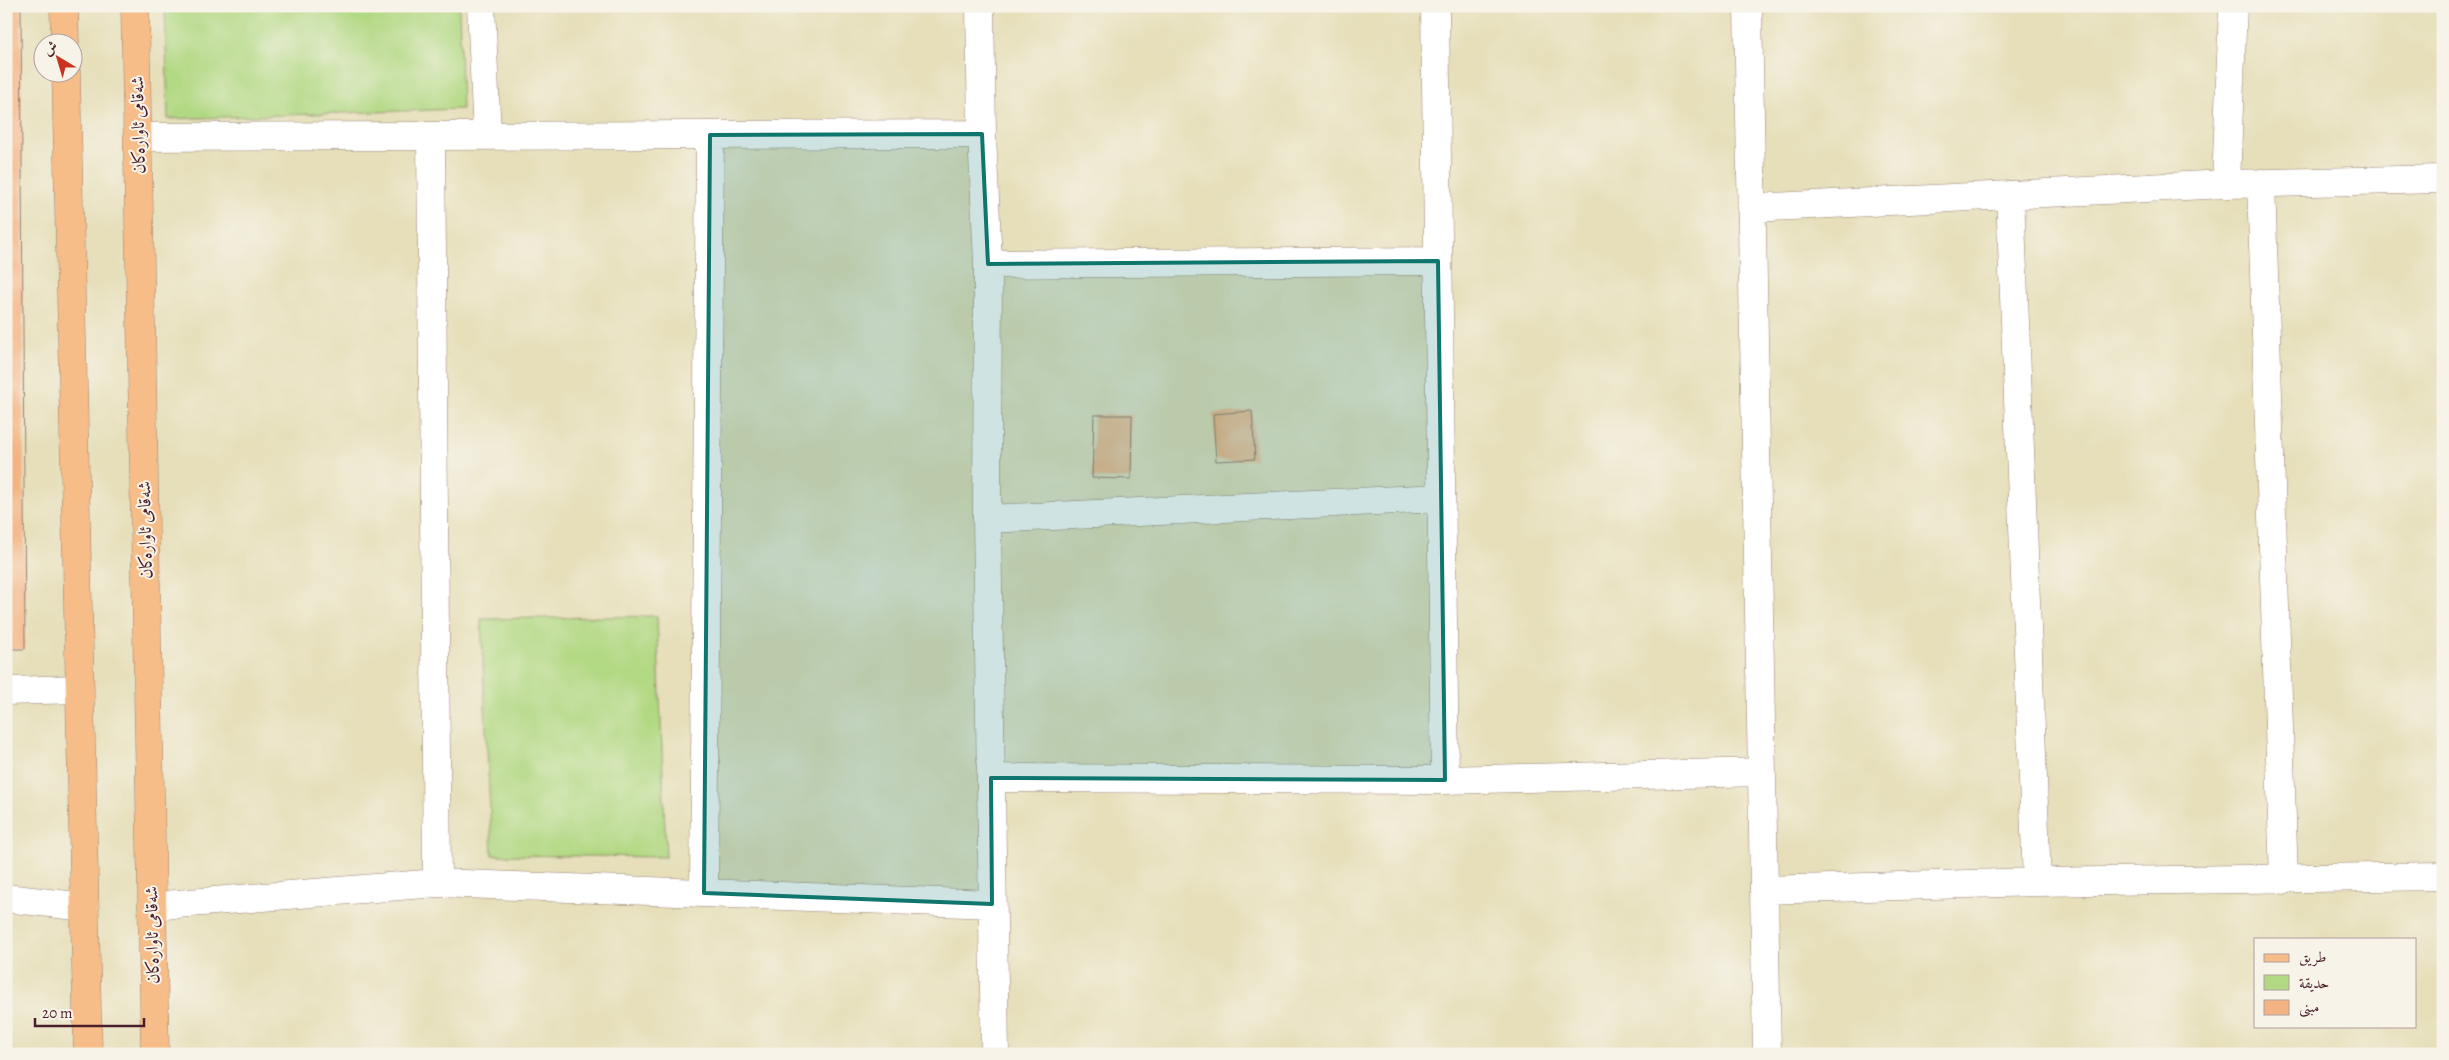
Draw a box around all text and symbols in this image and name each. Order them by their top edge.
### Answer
north arrow [32,32,82,82]
text: ش [39,36,62,60]
street label: شەقامی ئاوارەکان [125,76,151,174]
street label: شەقامی ئاوارەکان [132,481,158,579]
street label: شەقامی ئاوارەکان [139,886,165,984]
legend [2254,938,2416,1028]
text: طريق [2299,947,2326,967]
text: حديقة [2299,973,2329,993]
scale bar [35,995,144,1027]
text: مبنى [2299,997,2319,1018]
text: 20 m [42,1003,73,1023]

